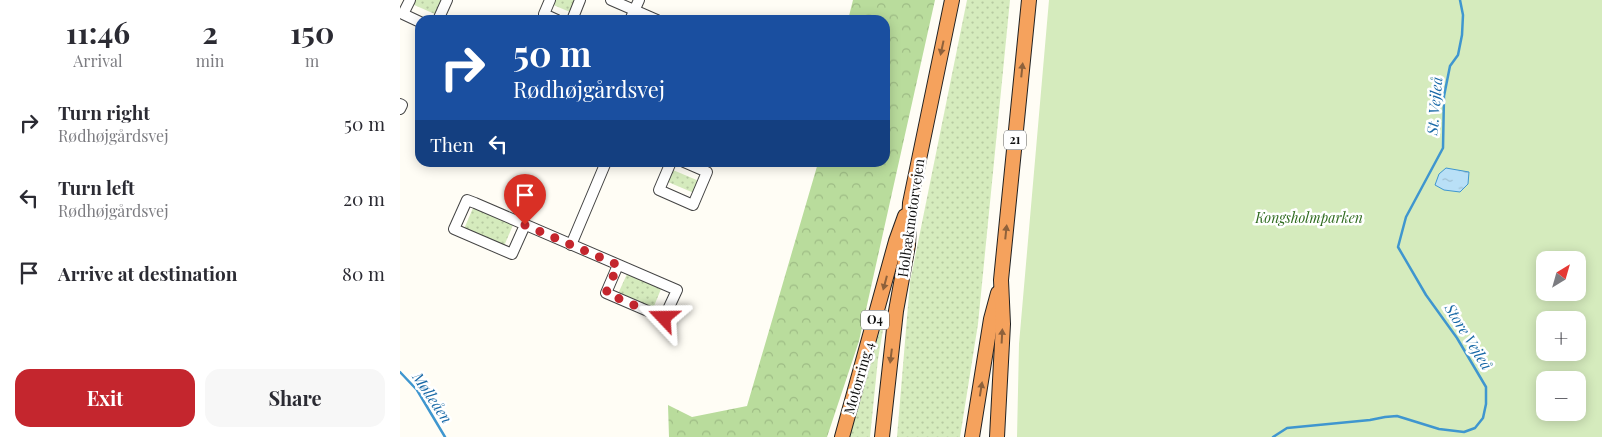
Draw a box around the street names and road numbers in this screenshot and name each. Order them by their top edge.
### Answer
road number: 21 [1004,130,1026,150]
street label: Holbækmotorvejen [893,157,928,279]
road number: O4 [861,310,889,330]
street label: Motorring 4 [839,339,878,416]

